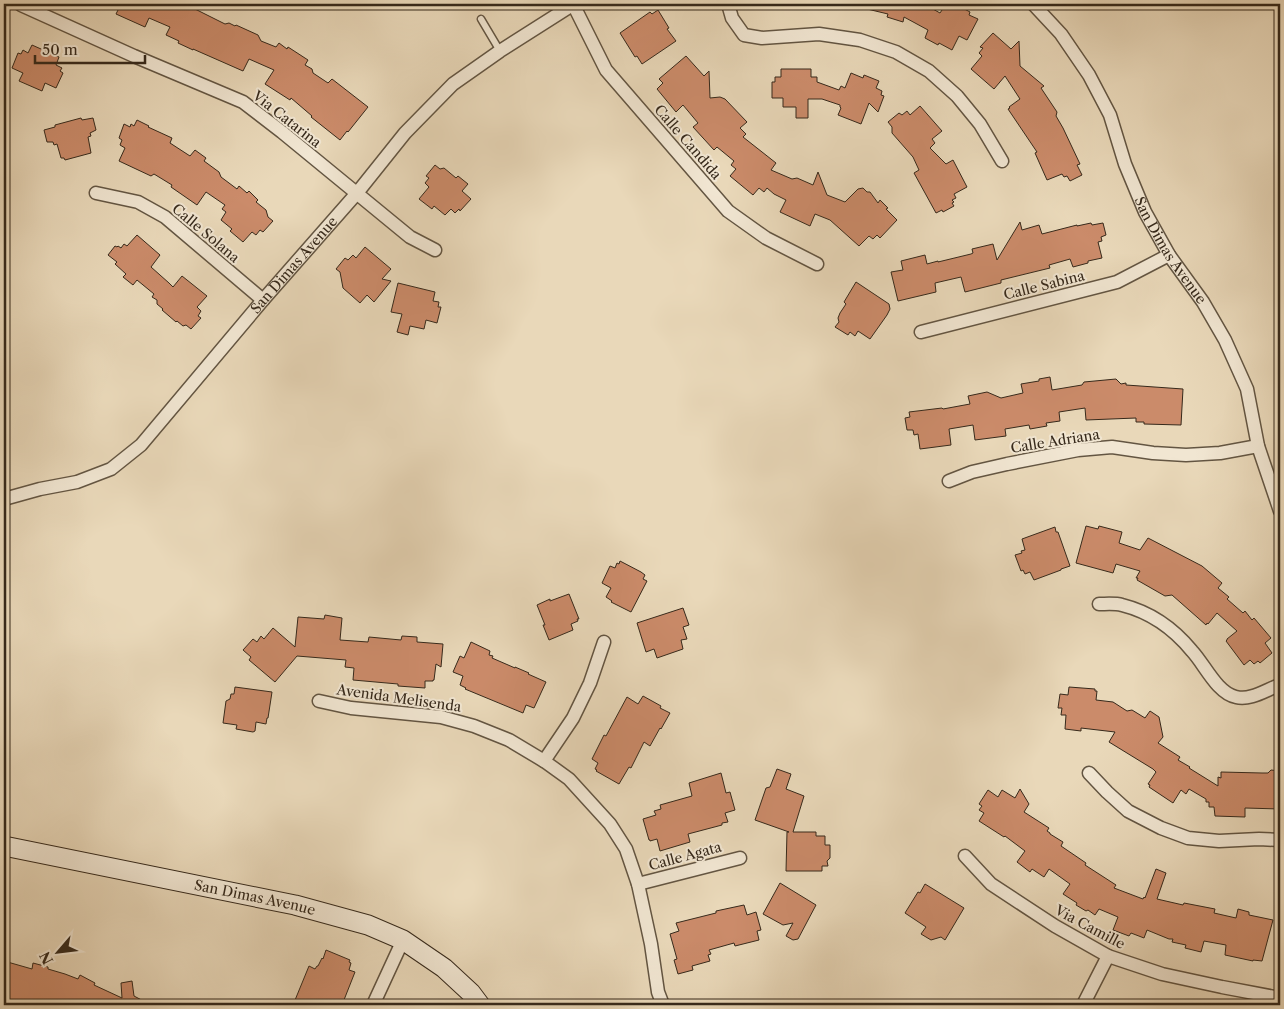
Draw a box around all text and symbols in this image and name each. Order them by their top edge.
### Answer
scale bar [35,32,145,64]
text: 50 m [42,40,78,59]
street label: Via Catarina [248,86,325,152]
street label: Calle Candida [650,101,726,184]
street label: San Dimas Avenue [1131,194,1211,308]
street label: Calle Solana [169,200,244,267]
street label: San Dimas Avenue [246,213,341,317]
street label: Calle Sabina [1002,266,1087,304]
street label: Calle Adriana [1009,425,1101,457]
street label: Avenida Melisenda [335,680,463,716]
street label: Calle Agata [647,837,724,874]
street label: San Dimas Avenue [193,876,318,919]
street label: Via Camille [1051,901,1128,953]
north arrow [32,926,82,976]
text: N [36,949,57,968]

